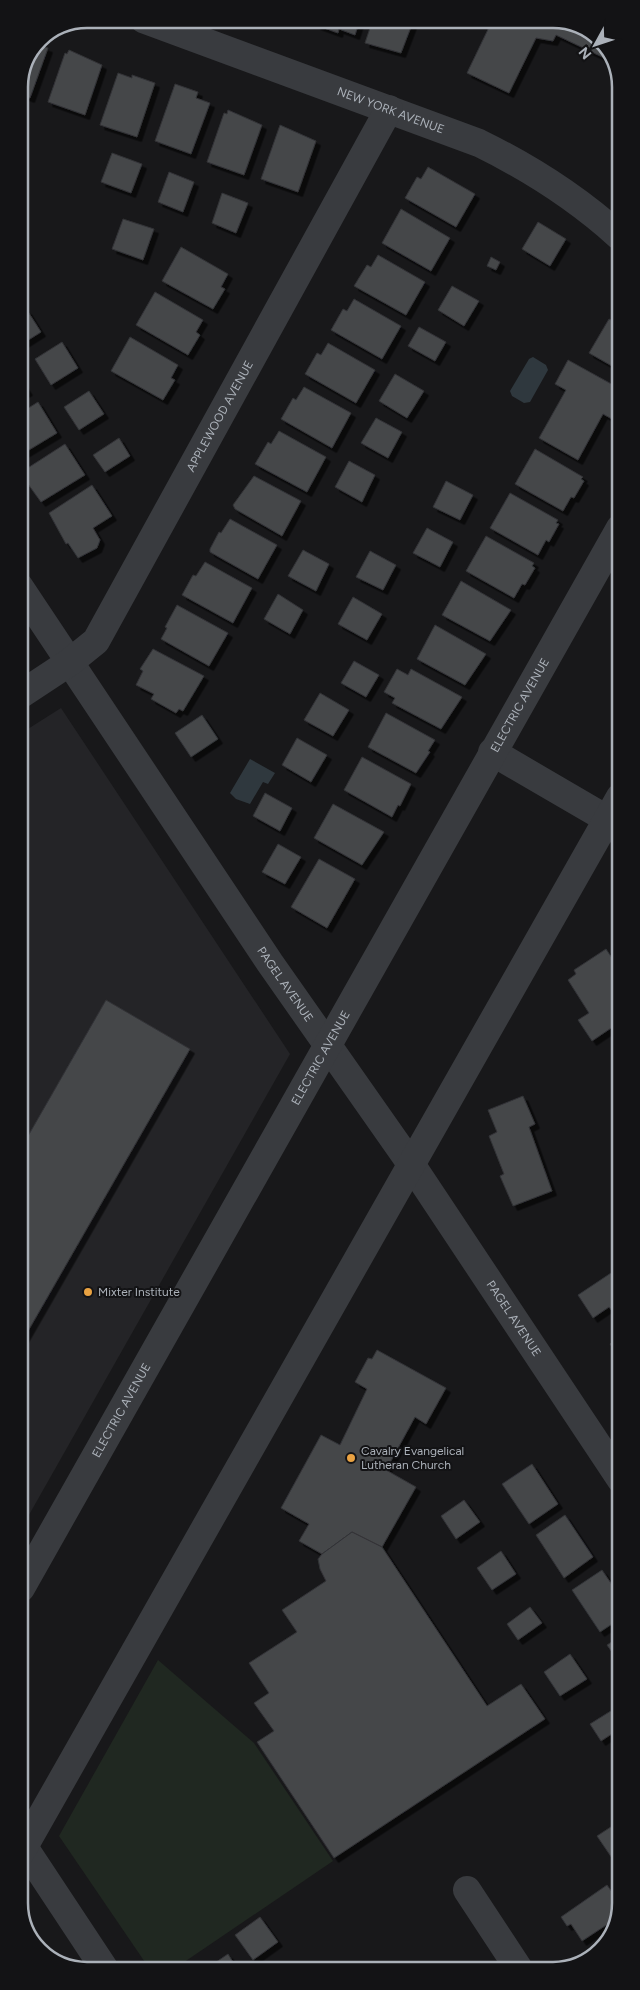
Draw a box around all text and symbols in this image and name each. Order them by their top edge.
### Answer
north arrow [570,20,620,70]
text: N [575,43,595,63]
street label: NEW YORK AVENUE [335,84,446,137]
street label: APPLEWOOD AVENUE [184,358,256,474]
street label: ELECTRIC AVENUE [488,656,552,755]
street label: PAGEL AVENUE [254,944,316,1024]
street label: ELECTRIC AVENUE [288,1008,353,1107]
street label: PAGEL AVENUE [483,1278,544,1359]
place label: Mixter Institute [98,1285,180,1299]
marker: Mixter Institute [82,1286,94,1298]
street label: ELECTRIC AVENUE [89,1361,154,1460]
place label: Cavalry Evangelical Lutheran Church [361,1444,464,1472]
marker: Cavalry Evangelical Lutheran Church [345,1452,357,1464]

